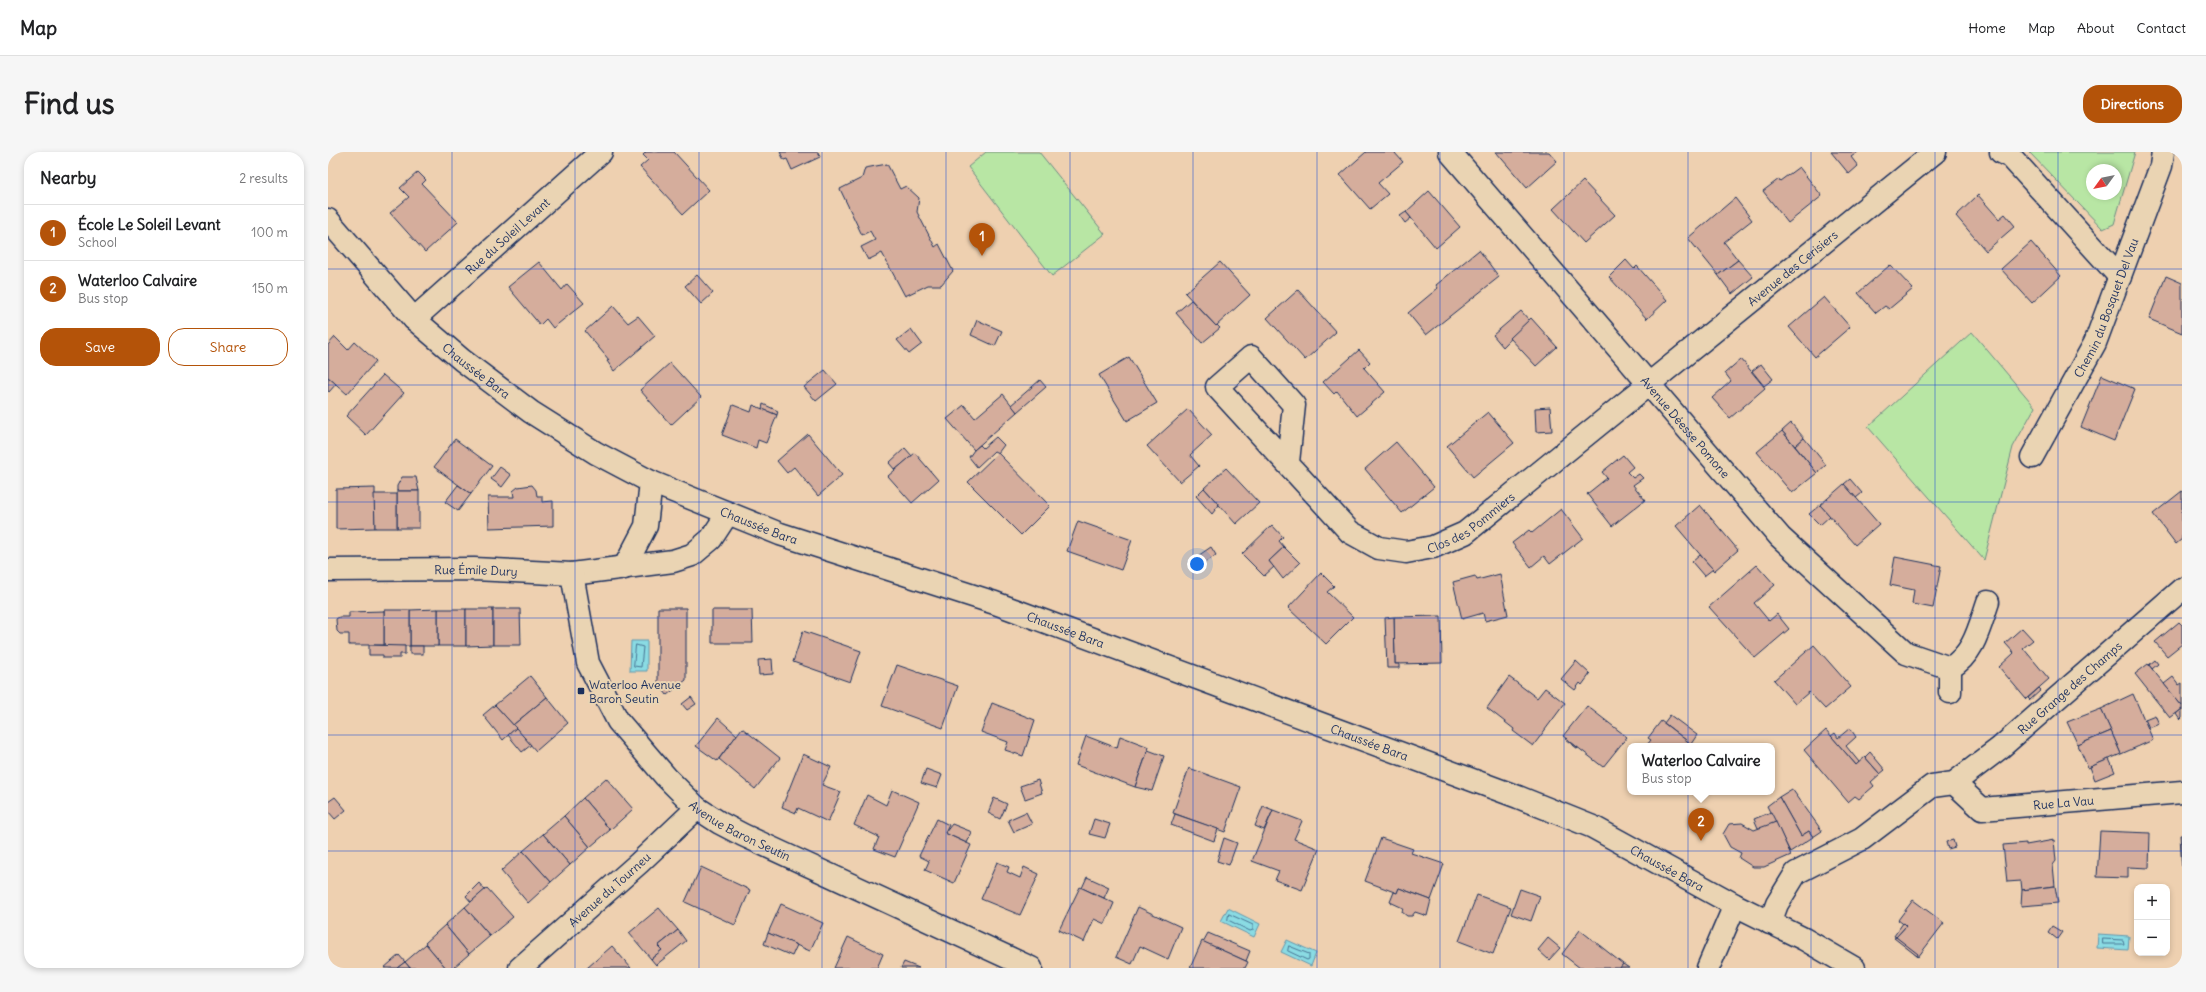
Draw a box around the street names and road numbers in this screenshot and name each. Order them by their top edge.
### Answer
street label: Rue du Soleil Levant [462,194,552,277]
street label: Avenue des Cerisiers [1744,227,1840,309]
street label: Chemin du Bosquet Del Vau [2070,236,2141,380]
street label: Chaussée Bara [440,339,513,401]
street label: Avenue Déesse Pomone [1638,373,1733,481]
street label: Clos des Pommiers [1426,489,1517,555]
street label: Chaussée Bara [718,503,800,547]
street label: Rue Émile Dury [434,561,518,579]
street label: Chaussée Bara [1025,608,1107,651]
street label: Rue Grange des Champs [2014,638,2125,737]
street label: Chaussée Bara [1329,721,1411,763]
street label: Rue La Vau [2033,792,2094,812]
street label: Avenue Baron Seutin [686,797,793,864]
street label: Chaussée Bara [1628,842,1707,894]
street label: Avenue du Tourneu [565,849,653,930]

